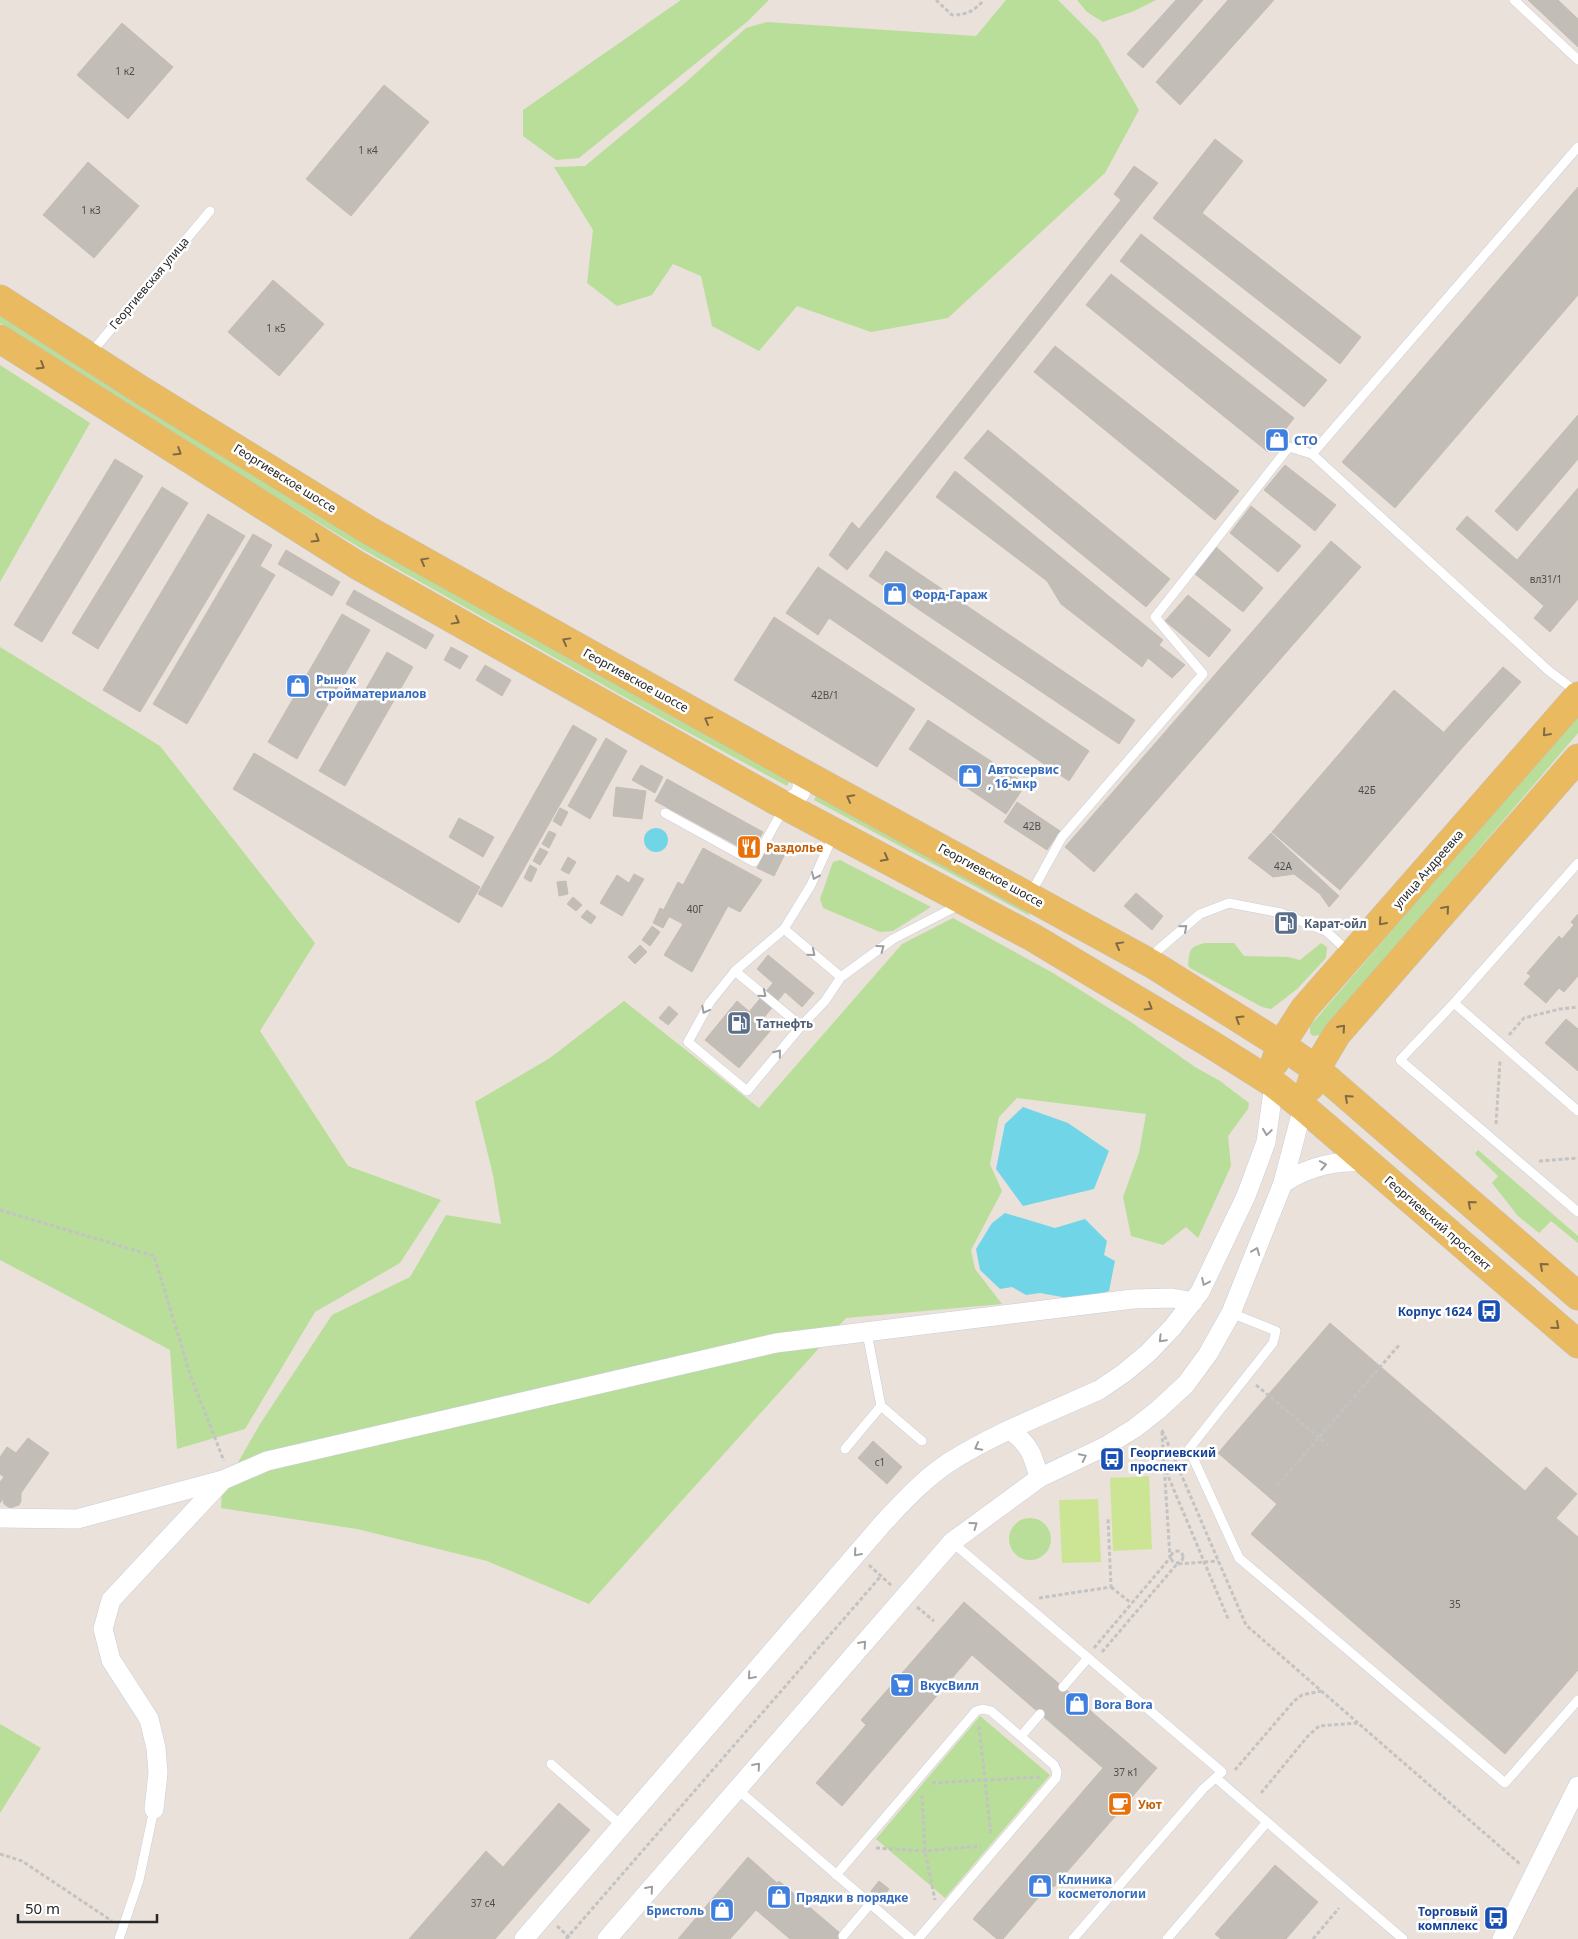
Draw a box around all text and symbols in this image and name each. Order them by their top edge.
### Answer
house number: 1 к2 [115,64,135,78]
house number: 1 к4 [358,143,378,157]
house number: 1 к3 [81,203,101,217]
street label: Георгиевская улица [105,233,193,333]
house number: 1 к5 [266,321,286,335]
one-way arrow [35,360,44,370]
shop icon: СТО [1264,427,1290,453]
place label: СТО [1294,432,1318,449]
street label: Георгиевское шоссе [231,440,340,517]
one-way arrow [173,446,182,456]
one-way arrow [310,533,320,542]
one-way arrow [421,558,430,568]
house number: вл31/1 [1530,572,1562,586]
shop icon: Форд-Гараж [882,581,908,607]
place label: Форд-Гараж [912,586,988,603]
one-way arrow [451,614,460,624]
one-way arrow [562,637,571,647]
street label: Георгиевское шоссе [580,644,692,716]
place label: Рынок стройматериалов [316,671,426,702]
shop icon: Рынок стройматериалов [285,673,311,699]
house number: 42В/1 [811,688,839,702]
one-way arrow [704,716,713,726]
one-way arrow [1543,728,1552,737]
place label: Автосервис , 16-мкр [988,761,1059,792]
shop icon: Автосервис , 16-мкр [957,763,983,789]
house number: 42Б [1358,783,1376,797]
one-way arrow [846,795,855,805]
house number: 42В [1023,819,1041,833]
street label: улица Андреевка [1389,826,1467,912]
restaurant icon: Раздолье [736,834,762,860]
place label: Раздолье [766,839,823,856]
street label: Георгиевское шоссе [935,839,1047,911]
one-way arrow [880,852,889,862]
house number: 42А [1274,859,1293,873]
one-way arrow [811,871,822,880]
house number: 40Г [687,902,703,916]
one-way arrow [1440,906,1449,915]
fuel station icon: Карат-ойл [1273,910,1299,936]
place label: Карат-ойл [1304,915,1367,932]
one-way arrow [1379,916,1388,925]
one-way arrow [1178,925,1187,934]
one-way arrow [1115,941,1124,951]
one-way arrow [875,945,884,953]
one-way arrow [807,947,816,956]
one-way arrow [757,988,766,997]
one-way arrow [1144,1000,1153,1010]
one-way arrow [702,1004,712,1013]
fuel station icon: Татнефть [726,1010,752,1036]
place label: Татнефть [756,1015,813,1032]
one-way arrow [1236,1015,1245,1025]
one-way arrow [1337,1025,1346,1034]
one-way arrow [773,1050,781,1059]
one-way arrow [1344,1095,1353,1104]
one-way arrow [1262,1128,1273,1136]
one-way arrow [1319,1160,1328,1171]
street label: Георгиевский проспект [1381,1172,1495,1274]
one-way arrow [1467,1201,1476,1210]
one-way arrow [1250,1247,1260,1256]
one-way arrow [1539,1263,1548,1272]
one-way arrow [1201,1277,1211,1286]
bus stop icon: Корпус 1624 [1476,1298,1502,1324]
place label: Корпус 1624 [1398,1303,1472,1320]
one-way arrow [1551,1320,1560,1329]
one-way arrow [1159,1334,1168,1343]
one-way arrow [974,1441,983,1451]
place label: Георгиевский проспект [1130,1444,1216,1475]
bus stop icon: Георгиевский проспект [1099,1446,1125,1472]
one-way arrow [1078,1453,1087,1463]
house number: с1 [875,1455,885,1469]
one-way arrow [968,1523,977,1531]
one-way arrow [854,1548,863,1557]
house number: 35 [1449,1597,1461,1611]
one-way arrow [857,1640,866,1649]
one-way arrow [747,1671,756,1680]
supermarket icon: ВкусВилл [889,1672,915,1698]
place label: ВкусВилл [920,1677,979,1694]
shop icon: Bora Bora [1064,1691,1090,1717]
place label: Bora Bora [1094,1696,1153,1713]
one-way arrow [751,1763,760,1772]
house number: 37 к1 [1113,1765,1139,1779]
cafe icon: Уют [1107,1791,1133,1817]
place label: Уют [1138,1796,1162,1813]
place label: Клиника косметологии [1058,1871,1146,1902]
shop icon: Клиника косметологии [1027,1873,1053,1899]
shop icon: Прядки в порядке [766,1884,792,1910]
one-way arrow [644,1886,653,1895]
place label: Прядки в порядке [796,1889,908,1906]
scale bar [18,1892,156,1924]
house number: 37 с4 [471,1896,496,1910]
shop icon: Бристоль [709,1897,735,1923]
text: 50 m [25,1898,60,1918]
place label: Бристоль [646,1902,704,1919]
place label: Торговый комплекс [1418,1903,1478,1934]
bus stop icon: Торговый комплекс [1483,1905,1509,1931]

